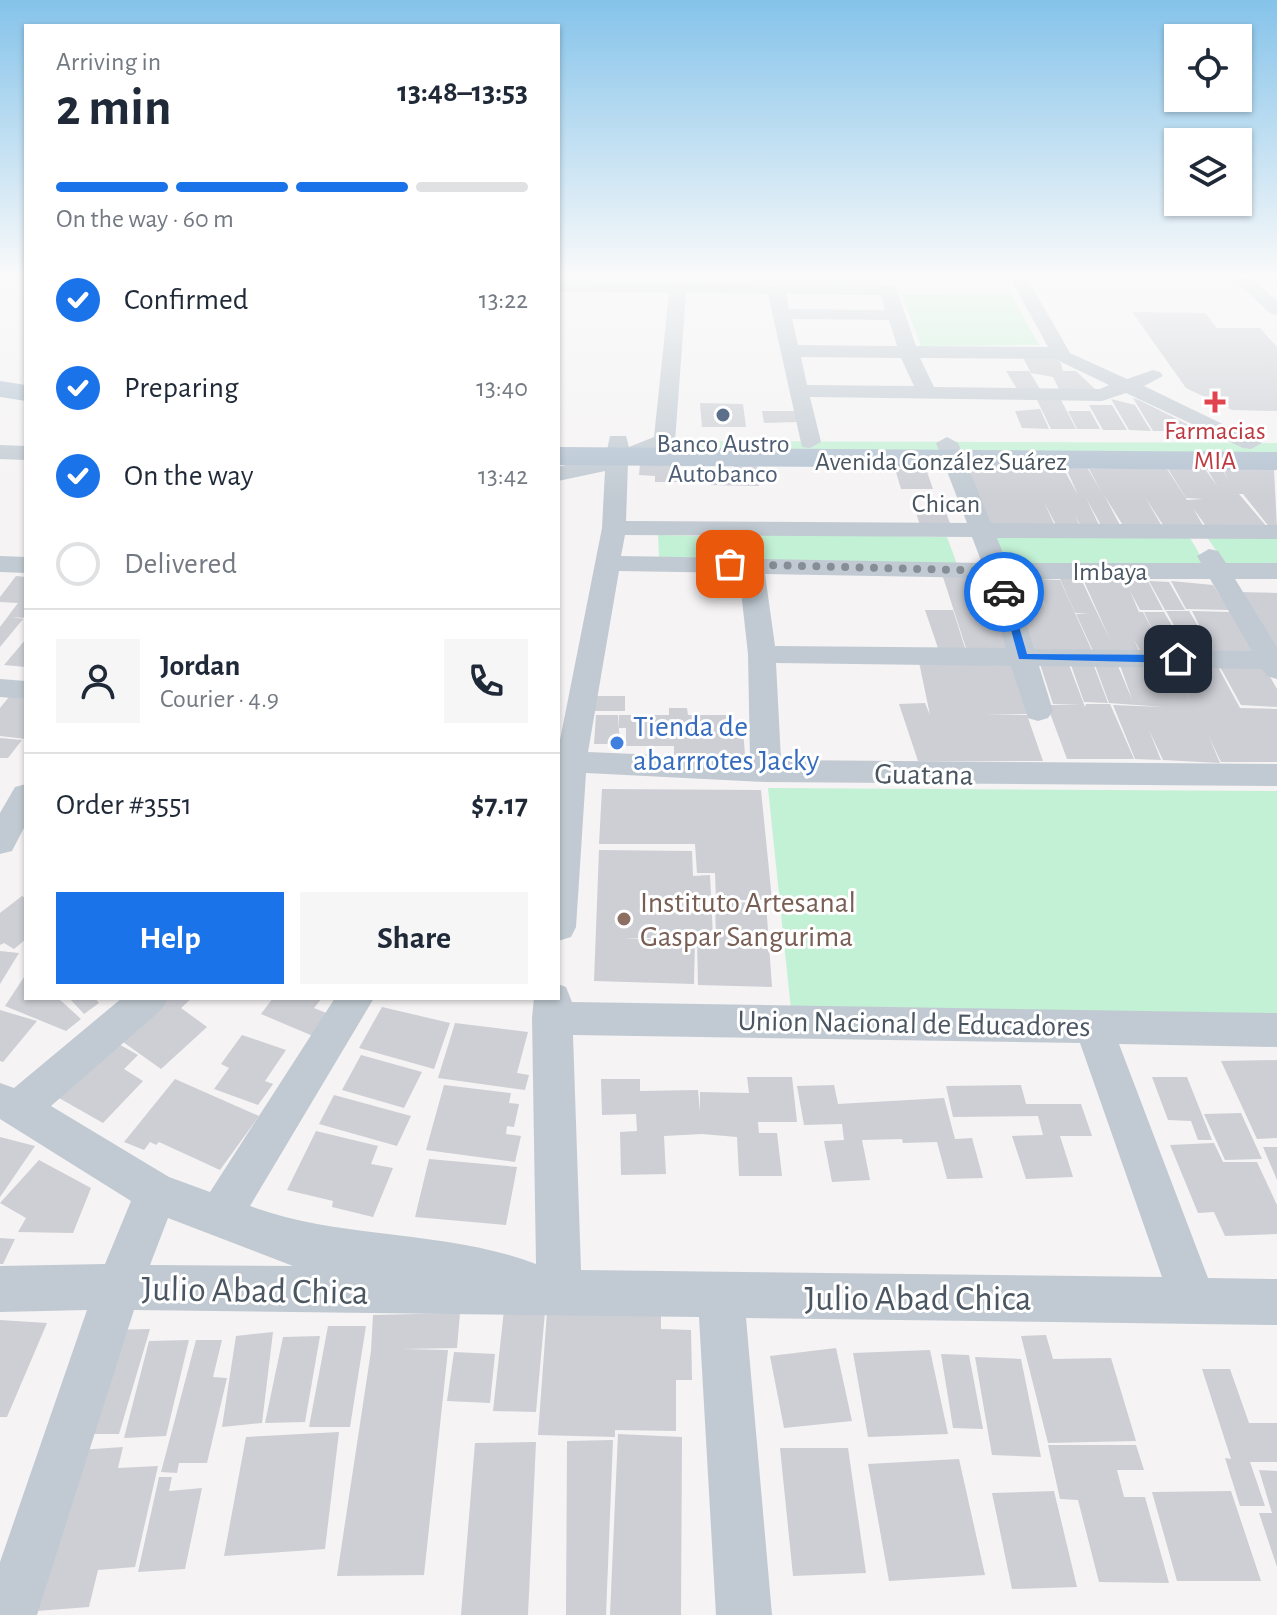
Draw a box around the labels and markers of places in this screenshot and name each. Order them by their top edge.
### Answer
marker: Farmacias MIA [1206,393,1224,411]
marker: Banco Austro Autobanco [714,406,732,424]
place label: Farmacias MIA [1164,418,1266,474]
place label: Banco Austro Autobanco [656,431,790,487]
pin [696,530,764,598]
pin [1144,625,1212,693]
place label: Tienda de abarrrotes Jacky [633,712,819,776]
marker: Tienda de abarrrotes Jacky [608,734,626,752]
place label: Instituto Artesanal Gaspar Sangurima [640,888,856,952]
marker: Instituto Artesanal Gaspar Sangurima [615,910,633,928]

